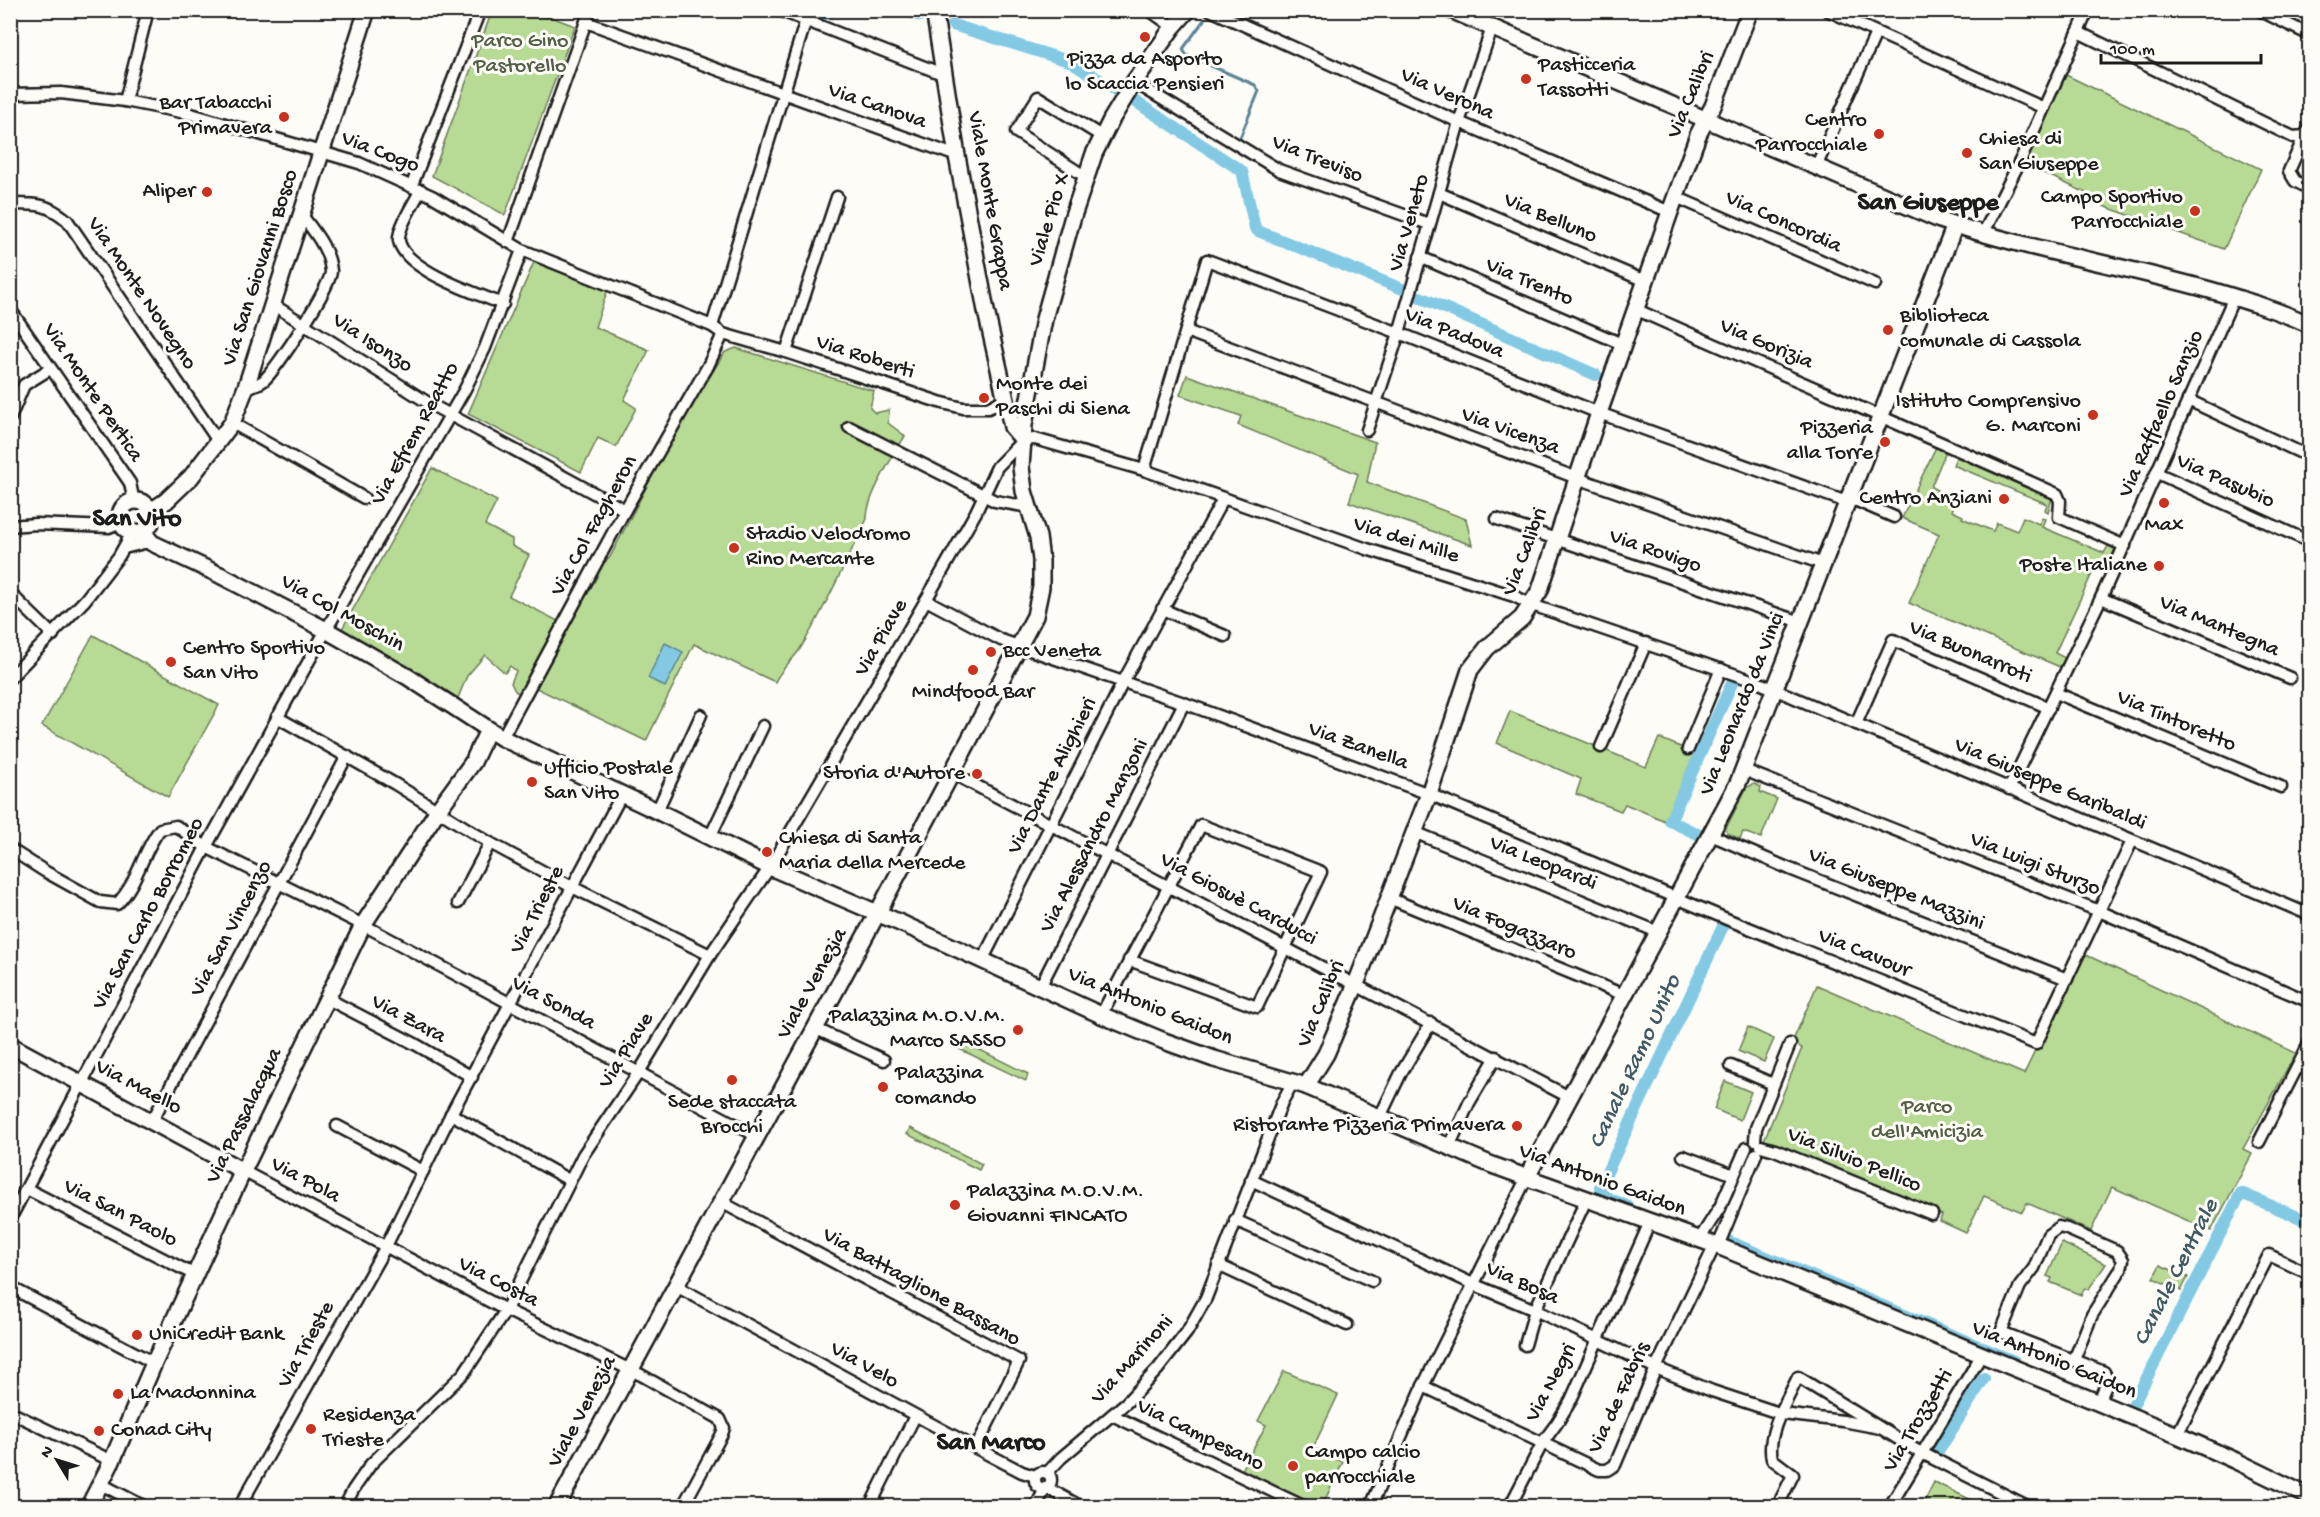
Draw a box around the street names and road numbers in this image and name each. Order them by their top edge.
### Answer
street label: Via Calibri [1662,47,1722,144]
street label: Via Verona [1395,62,1499,128]
street label: Via Canova [823,78,930,136]
street label: Viale Monte Grappa [960,109,1018,293]
street label: Via Cogo [336,126,423,180]
street label: Via Treviso [1267,130,1366,190]
street label: Via San Giovanni Bosco [217,166,305,370]
street label: Viale Pio X [1023,169,1077,271]
street label: Via Veneto [1383,171,1436,276]
street label: Via Concordia [1720,185,1846,261]
street label: Via Belluno [1498,187,1601,250]
street label: Via Monte Novegno [80,212,202,375]
street label: Via Trento [1480,252,1577,313]
street label: Via Padova [1400,302,1508,366]
street label: Via Isonzo [326,308,417,380]
street label: Via Gorizia [1714,313,1817,377]
street label: Via Monte Pertica [35,318,148,468]
street label: Via Raffaello Sanzio [2113,326,2211,503]
street label: Via Roberti [812,330,917,386]
street label: Via Efrem Reatto [366,358,466,511]
street label: Via Vicenza [1456,402,1563,462]
street label: Via Pasubio [2171,448,2278,515]
street label: Via Col Fagheron [545,451,645,602]
street label: Via Calibri [1497,504,1555,601]
street label: Via dei Mille [1349,511,1463,571]
street label: Via Rovigo [1605,524,1705,580]
street label: Via Col Moschin [275,569,409,659]
street label: Via Mantegna [2154,590,2284,664]
street label: Via Piave [849,594,915,682]
street label: Via Leonardo da Vinci [1694,609,1792,800]
street label: Via Buonarroti [1904,615,2035,691]
street label: Via Tintoretto [2112,685,2240,759]
street label: Via Dante Alighieri [1002,693,1104,860]
street label: Via Zanella [1303,717,1412,777]
street label: Via Giuseppe Garibaldi [1949,732,2150,837]
street label: Via Alessandro Manzoni [1034,735,1155,938]
street label: Via San Carlo Borromeo [87,813,211,1015]
street label: Via Luigi Sturzo [1965,827,2104,903]
street label: Via Leopardi [1484,830,1601,897]
street label: Via Giuseppe Mazzini [1803,842,1988,937]
street label: Via Giosuè Carducci [1154,847,1321,952]
street label: Via San Vincenzo [185,857,279,1002]
street label: Via Trieste [504,861,571,959]
street label: Via Fogazzaro [1447,891,1580,967]
street label: Viale Venezia [771,923,854,1045]
street label: Via Cavour [1813,923,1916,985]
street label: Via Calibri [1292,956,1352,1053]
street label: Via Antonio Gaidon [1063,962,1237,1052]
street label: Via Sonda [506,971,600,1037]
street label: Via Zara [365,989,450,1051]
street label: Via Piave [593,1008,661,1095]
street label: Via Passalacqua [201,1043,289,1189]
street label: Via Maello [89,1054,186,1122]
street label: Via Silvio Pellico [1782,1122,1925,1200]
street label: Via Antonio Gaidon [1514,1138,1690,1223]
street label: Via Pola [265,1151,345,1210]
street label: Via San Paolo [58,1174,181,1254]
street label: Via Battaglione Bassano [817,1222,1025,1353]
street label: Via Costa [452,1251,543,1315]
street label: Via Bosa [1480,1256,1563,1312]
street label: Via Trieste [272,1296,342,1394]
street label: Via Marinoni [1085,1310,1180,1411]
street label: Via Antonio Gaidon [1967,1316,2141,1406]
street label: Via Velo [824,1336,903,1395]
street label: Via de Fabris [1583,1337,1657,1459]
street label: Via Negri [1520,1339,1583,1428]
street label: Viale Venezia [542,1351,624,1473]
street label: Via Trozzetti [1878,1365,1960,1478]
street label: Via Campesano [1131,1394,1268,1478]

